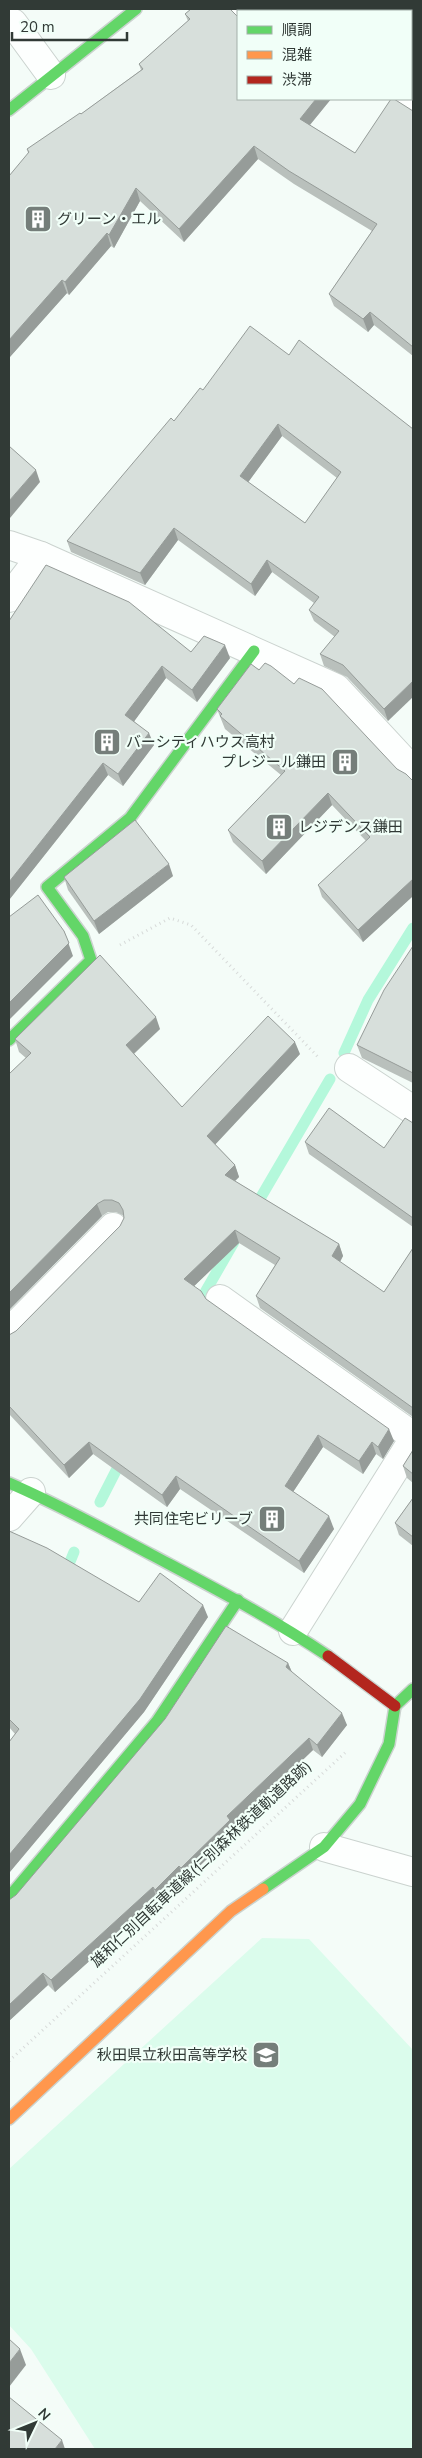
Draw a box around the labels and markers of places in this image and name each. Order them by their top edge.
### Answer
building icon: グリーン・エル [23,204,53,234]
place label: グリーン・エル [57,209,161,229]
building icon: バーシティハウス高村 [92,727,122,757]
place label: バーシティハウス高村 [126,732,275,752]
building icon: プレジール鎌田 [330,747,360,777]
place label: プレジール鎌田 [221,752,326,772]
building icon: レジデンス鎌田 [264,812,294,842]
place label: レジデンス鎌田 [298,817,403,837]
building icon: 共同住宅ビリーブ [257,1504,287,1534]
place label: 共同住宅ビリーブ [134,1509,253,1529]
school or university icon: 秋田県立秋田高等学校 [251,2040,281,2070]
place label: 秋田県立秋田高等学校 [97,2045,247,2065]

